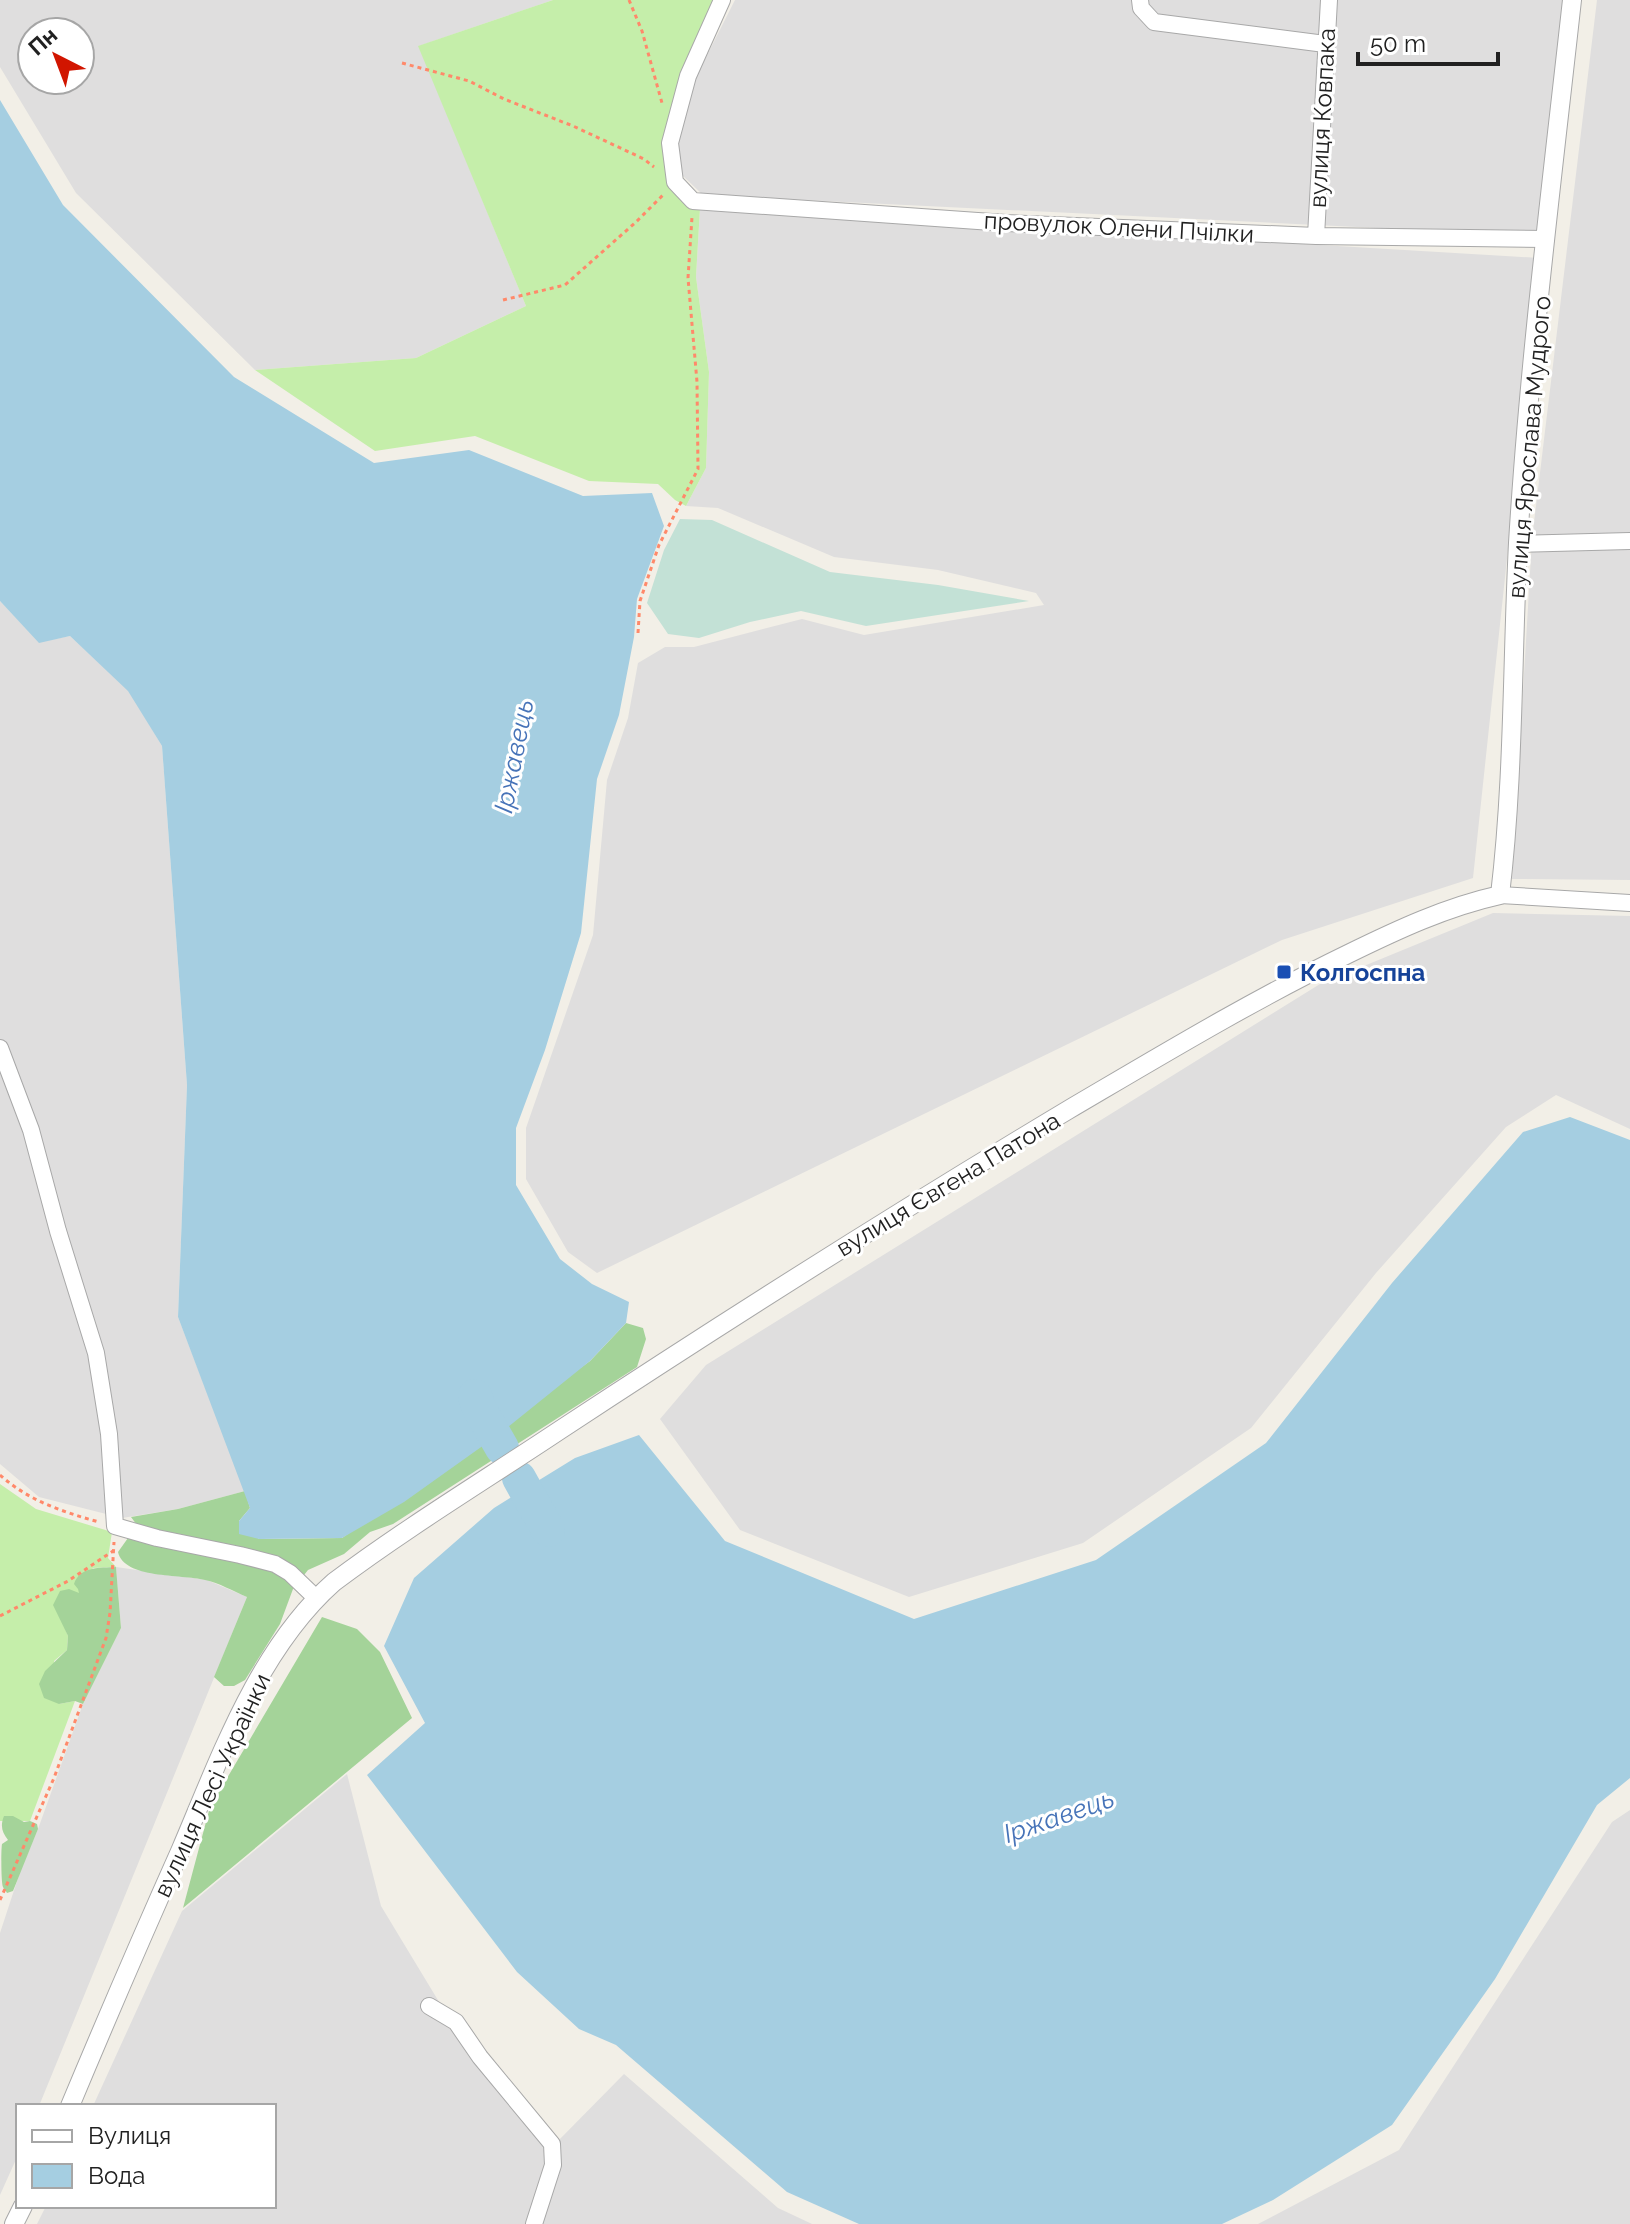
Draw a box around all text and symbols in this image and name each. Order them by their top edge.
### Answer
north arrow [16,16,96,96]
scale bar [1358,16,1498,66]
text: Пн [23,22,62,61]
street label: вулиця Ковпака [1303,27,1341,209]
text: 50 m [1370,29,1426,58]
street label: провулок Олени Пчілки [983,205,1255,249]
street label: вулиця Ярослава Мудрого [1501,295,1557,599]
water label: Іржавець [488,697,540,815]
place label: Колгоспна [1300,958,1425,987]
marker: Колгоспна [1275,963,1293,981]
street label: вулиця Євгена Патона [831,1106,1065,1262]
street label: вулиця Лесі Українки [147,1669,277,1901]
water label: Іржавець [1000,1783,1118,1849]
legend [16,2104,276,2208]
text: Вулиця [88,2121,171,2150]
text: Вода [88,2161,145,2190]

